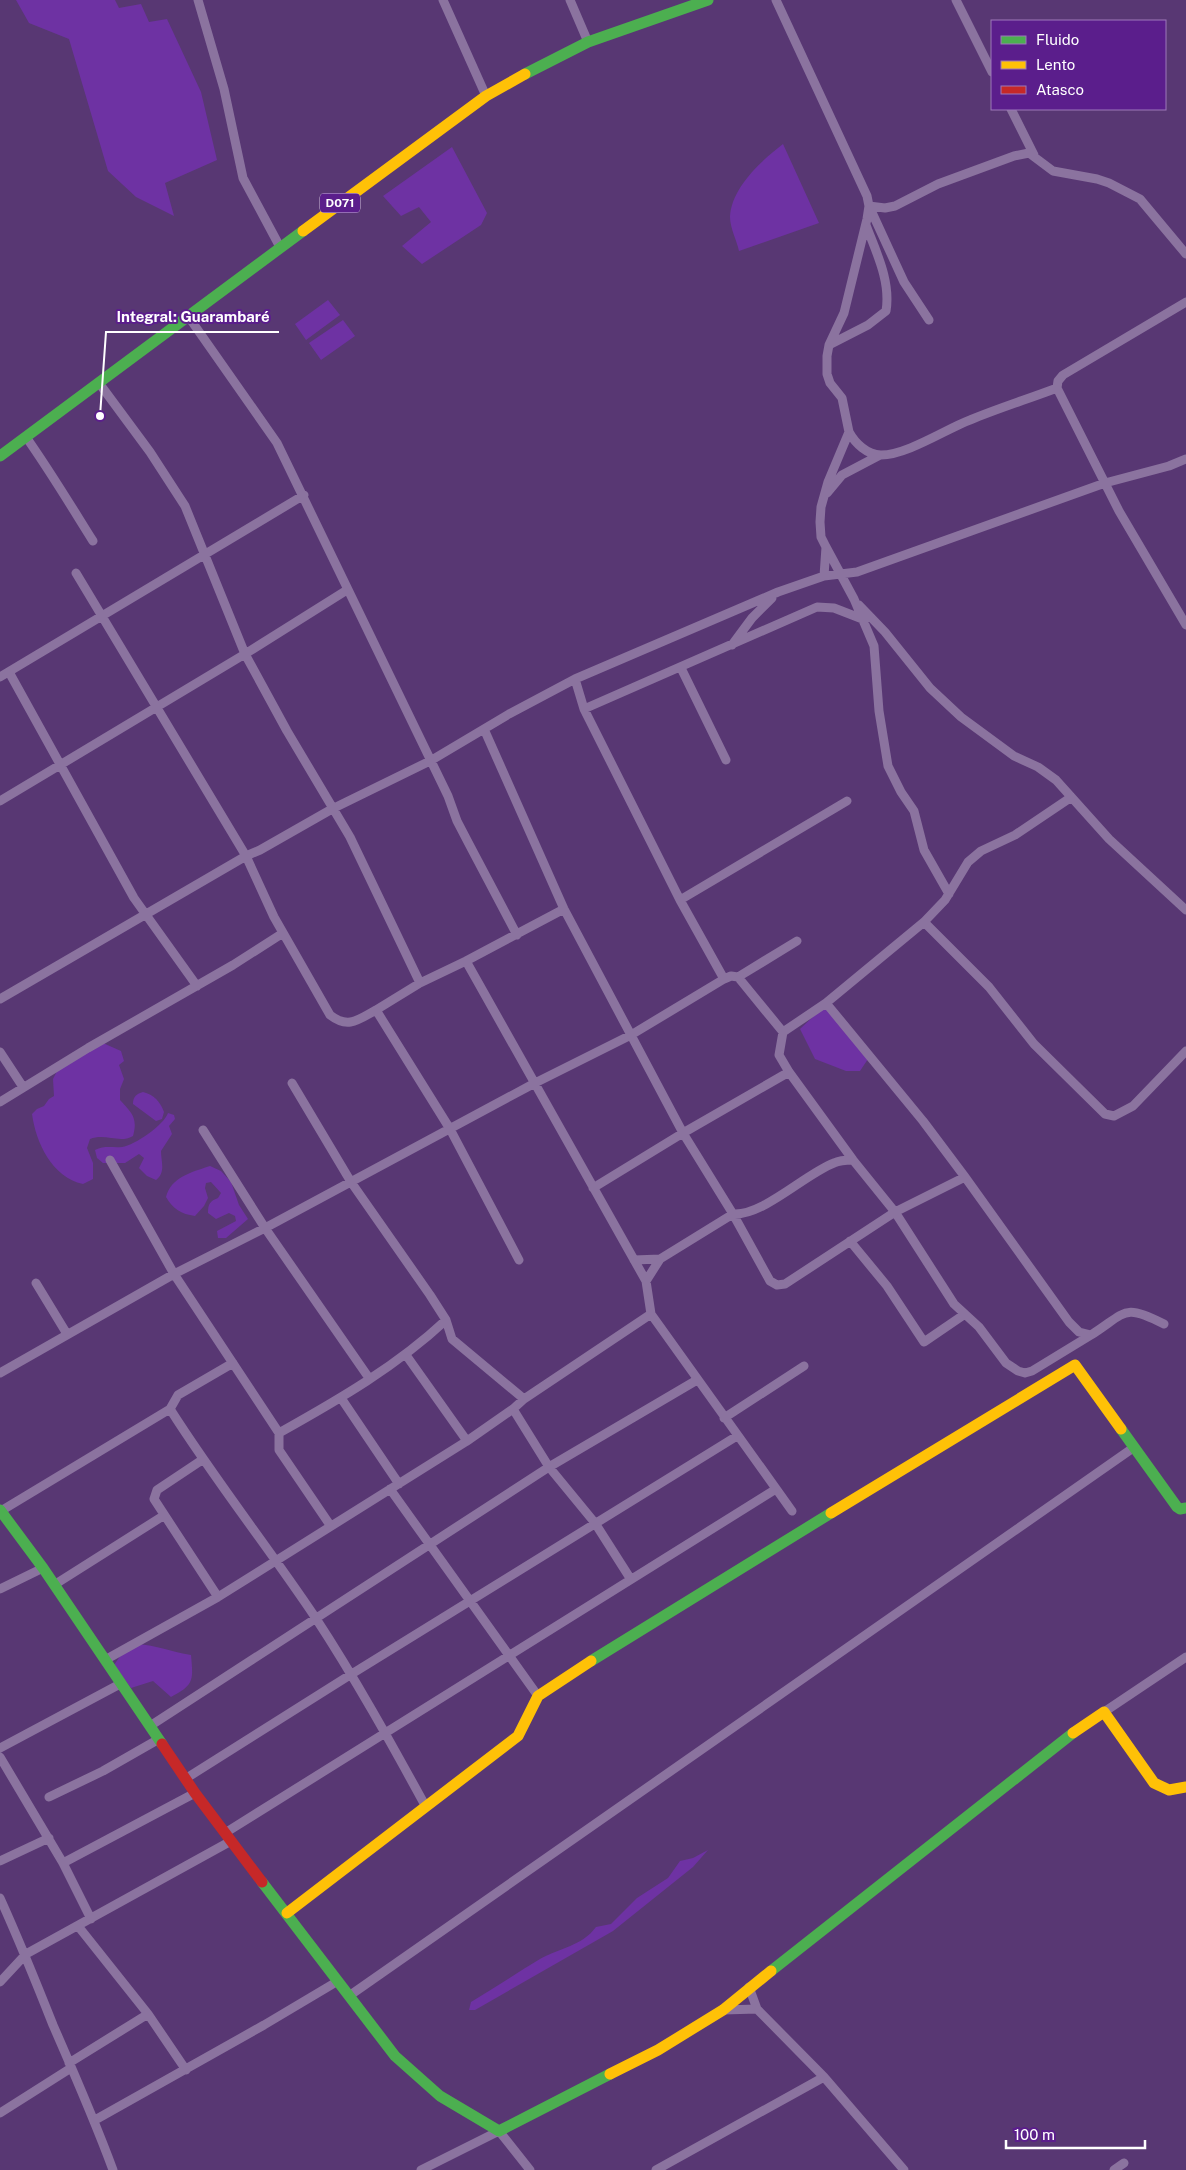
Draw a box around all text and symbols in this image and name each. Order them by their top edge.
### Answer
legend [991,20,1166,110]
text: Fluido [1036,31,1079,48]
text: Lento [1036,56,1075,73]
text: Atasco [1036,81,1084,98]
road number: D071 [320,194,360,212]
callout: Integral: Guarambaré [106,302,279,332]
text: Integral: Guarambaré [116,308,270,325]
scale bar [1006,2118,1145,2150]
text: 100 m [1014,2126,1055,2143]

